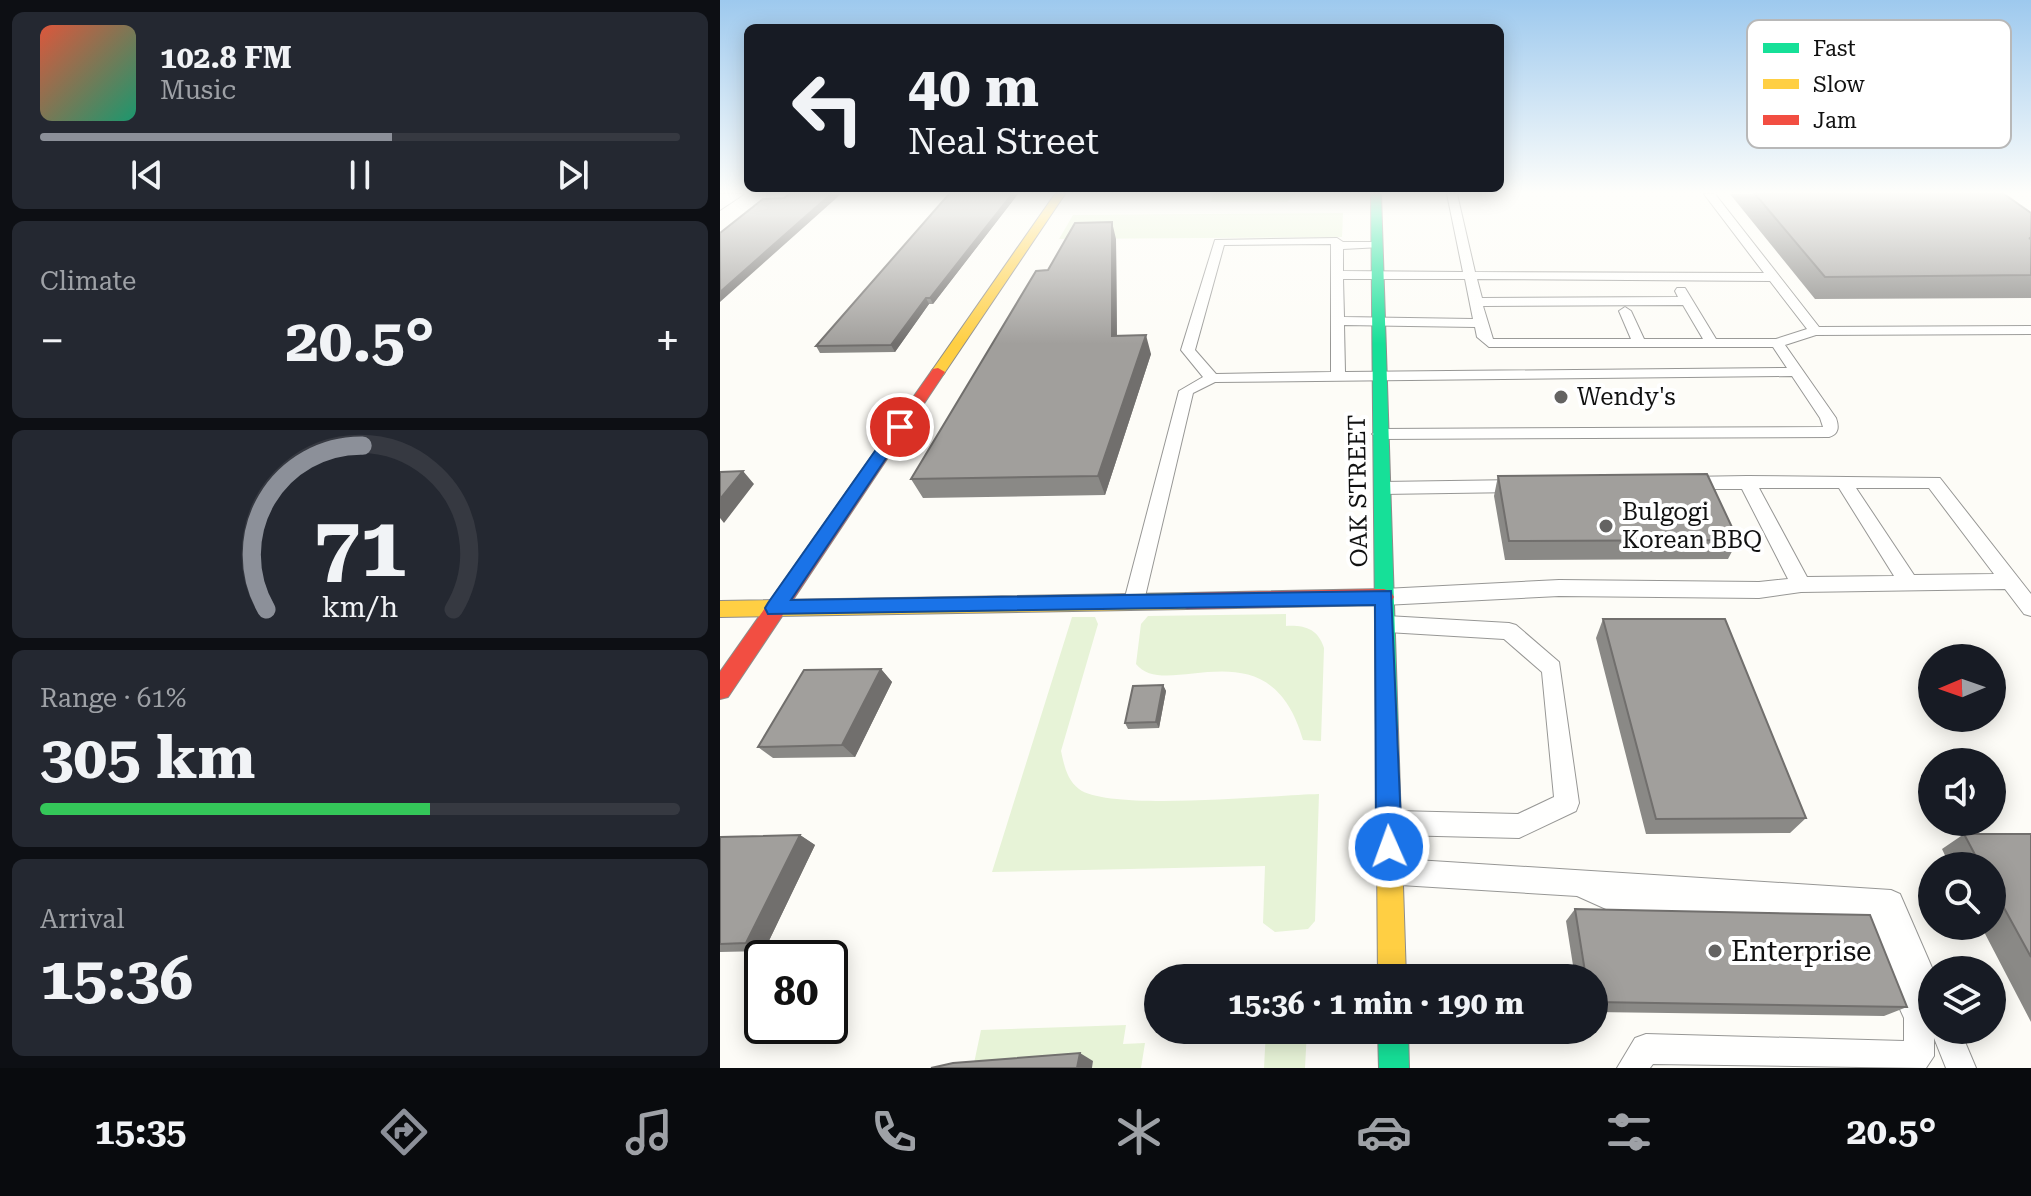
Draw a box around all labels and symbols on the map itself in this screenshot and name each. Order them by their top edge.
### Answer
legend [1747,20,2011,148]
text: Fast [1813,36,1856,61]
text: Slow [1813,72,1866,97]
text: Jam [1813,108,1857,133]
place label: Wendy's [1577,383,1676,411]
marker: Wendy's [1552,388,1570,406]
pin [866,393,934,461]
street label: OAK STREET [1343,414,1373,568]
place label: Bulgogi Korean BBQ [1622,498,1762,554]
marker: Bulgogi Korean BBQ [1597,517,1615,535]
north arrow [1918,644,2006,732]
position arrow [1347,805,1431,889]
place label: Enterprise [1731,935,1871,968]
speed limit sign: 80 [744,940,848,1044]
marker: Enterprise [1706,942,1724,960]

